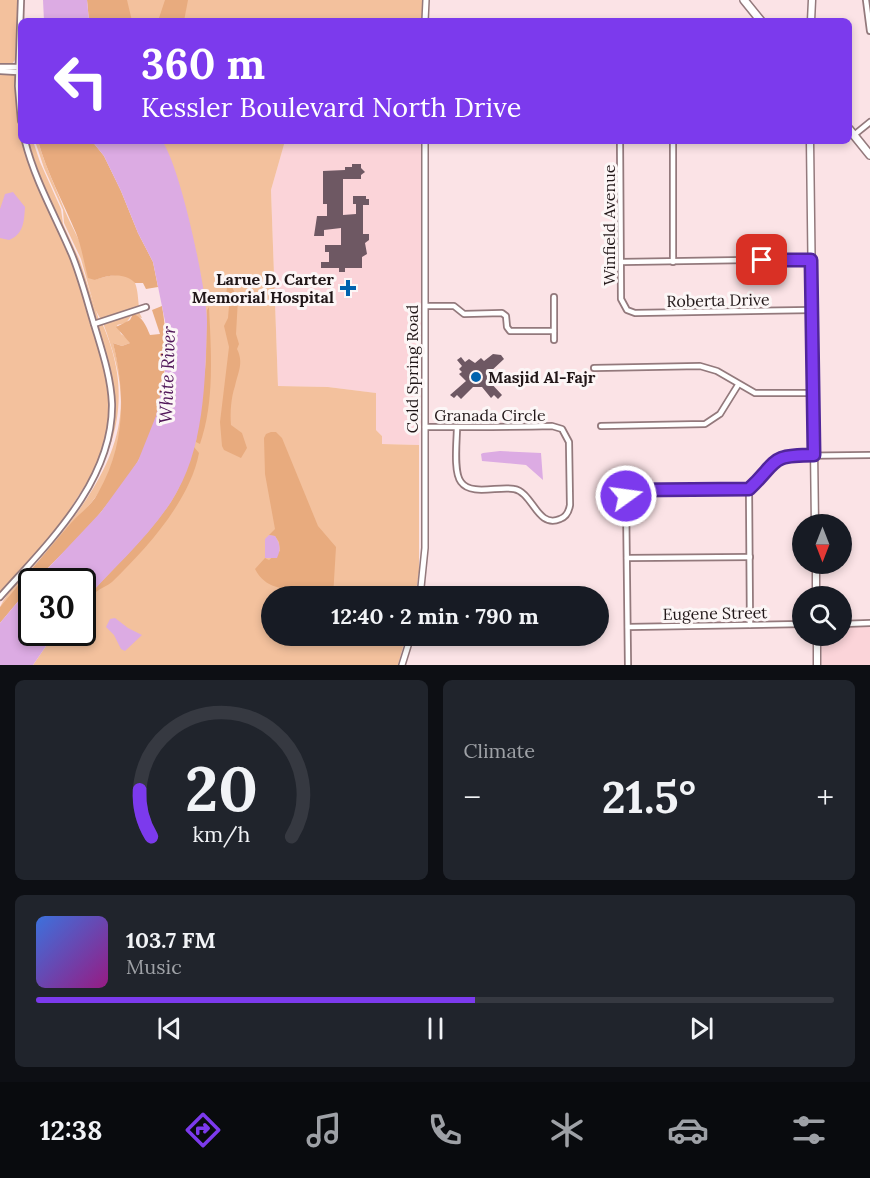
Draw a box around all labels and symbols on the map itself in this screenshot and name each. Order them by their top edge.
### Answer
street label: Winfield Avenue [599,164,619,285]
pin [736,234,787,285]
place label: Larue D. Carter Memorial Hospital [192,269,334,307]
marker: Larue D. Carter Memorial Hospital [339,279,357,297]
street label: Roberta Drive [666,289,770,311]
street label: Cold Spring Road [402,304,422,433]
water label: White River [154,325,180,424]
place label: Masjid Al-Fajr [488,367,596,387]
marker: Masjid Al-Fajr [469,370,483,384]
street label: Granada Circle [434,405,546,425]
position arrow [594,464,658,528]
north arrow [792,514,852,574]
speed limit sign: 30 [18,568,96,646]
street label: Eugene Street [662,602,768,624]

